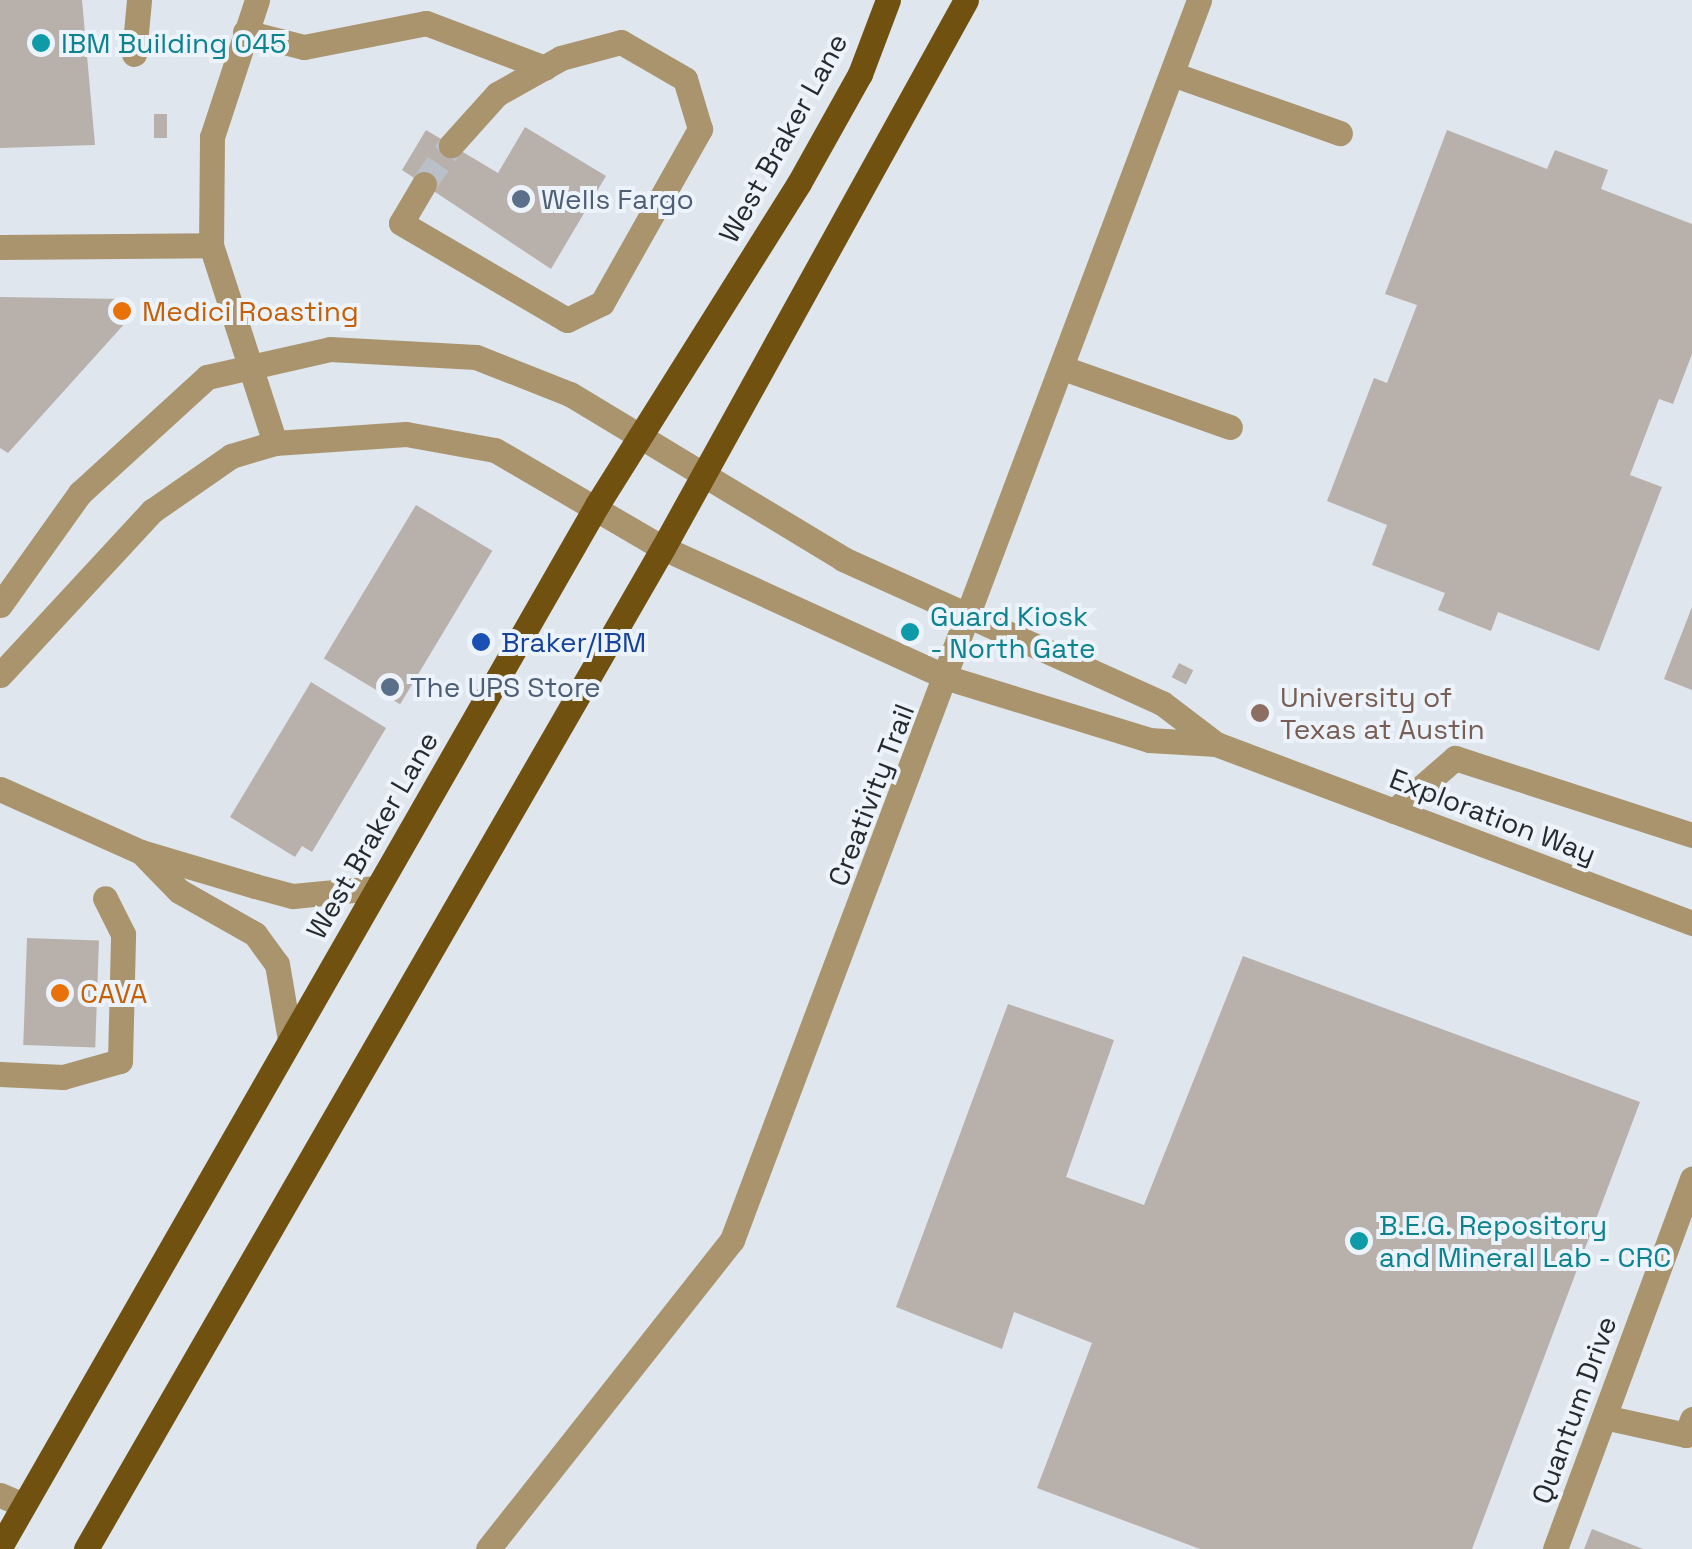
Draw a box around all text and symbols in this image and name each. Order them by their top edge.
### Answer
place label: IBM Building 045 [61,26,287,60]
street label: West Braker Lane [712,28,854,248]
marker: IBM Building 045 [30,32,52,54]
place label: Wells Fargo [541,182,694,216]
marker: Wells Fargo [510,188,532,210]
place label: Medici Roasting [142,294,359,328]
marker: Medici Roasting [111,300,133,322]
place label: Guard Kiosk - North Gate [930,599,1096,665]
marker: Guard Kiosk - North Gate [899,621,921,643]
place label: Braker/IBM [501,625,646,659]
marker: Braker/IBM [470,631,492,653]
place label: The UPS Store [410,670,601,704]
marker: The UPS Store [379,676,401,698]
place label: University of Texas at Austin [1280,680,1485,746]
street label: Creativity Trail [821,699,921,891]
marker: University of Texas at Austin [1249,702,1271,724]
street label: West Braker Lane [299,725,445,945]
street label: Exploration Way [1385,761,1601,871]
place label: CAVA [80,976,147,1010]
marker: CAVA [49,982,71,1004]
place label: B.E.G. Repository and Mineral Lab - CRC [1379,1208,1673,1274]
marker: B.E.G. Repository and Mineral Lab - CRC [1348,1230,1370,1252]
street label: Quantum Drive [1525,1312,1623,1508]

